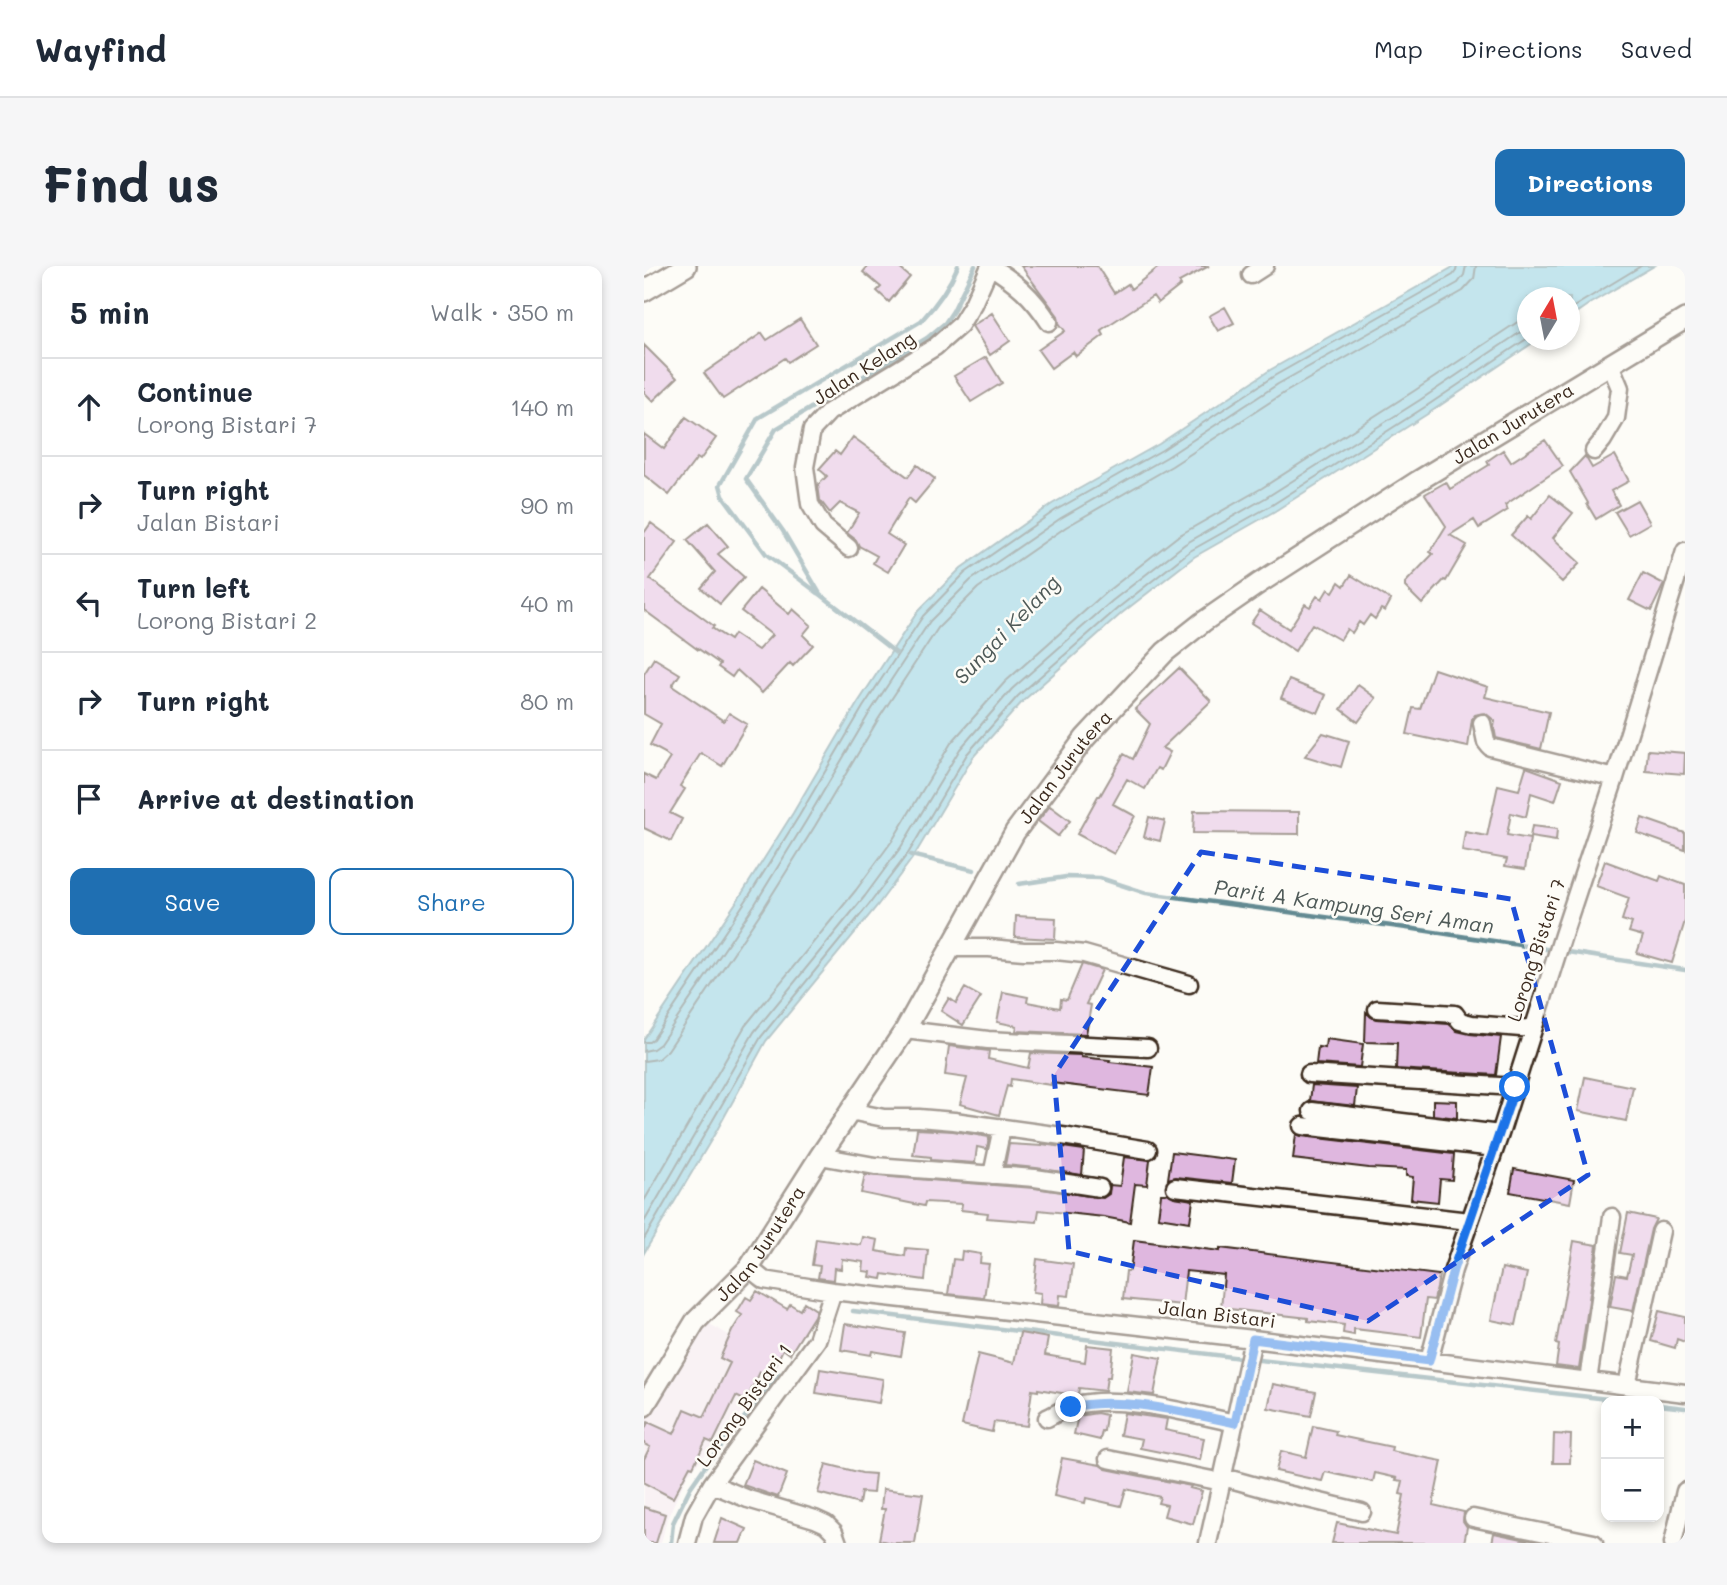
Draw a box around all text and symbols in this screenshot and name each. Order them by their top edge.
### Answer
text: Wayfind [35,27,166,70]
text: Map [1374,33,1423,64]
text: Directions [1461,33,1583,64]
text: Saved [1621,33,1692,64]
button: Directions [1495,149,1685,216]
text: Find us [42,151,220,214]
north arrow [1517,287,1580,350]
text: 5 min [70,292,150,332]
text: Walk · 350 m [430,297,574,327]
street label: Jalan Kelang [808,325,920,410]
text: Continue [137,375,253,409]
street label: Jalan Jurutera [1447,377,1578,469]
icon: ahead [70,388,108,426]
text: 140 m [510,392,574,422]
text: Lorong Bistari 7 [137,409,317,439]
text: Turn right [137,473,270,507]
icon: right [70,486,108,524]
text: 90 m [521,490,574,520]
text: Jalan Bistari [137,507,280,537]
water label: Sungai Kelang [947,569,1065,689]
text: Turn left [137,571,250,605]
icon: left [70,584,108,622]
text: 40 m [521,588,574,618]
text: Lorong Bistari 2 [137,605,317,635]
icon: right [70,682,108,720]
text: Turn right [137,684,270,718]
text: 80 m [520,686,574,716]
street label: Jalan Jurutera [1013,704,1117,828]
icon: arrive [70,780,108,818]
text: Arrive at destination [137,782,414,816]
button: Save [70,868,315,935]
button: Share [329,868,574,935]
water label: Parit A Kampung Seri Aman [1213,873,1496,939]
street label: Lorong Bistari 7 [1501,875,1570,1024]
route start [1499,1071,1530,1102]
street label: Jalan Jurutera [710,1181,810,1307]
street label: Jalan Bistari [1157,1294,1277,1333]
street label: Lorong Bistari 1 [690,1338,797,1471]
route end [1055,1391,1086,1422]
map controls [1601,1396,1664,1522]
button: + [1601,1396,1664,1459]
button: − [1601,1459,1664,1522]

